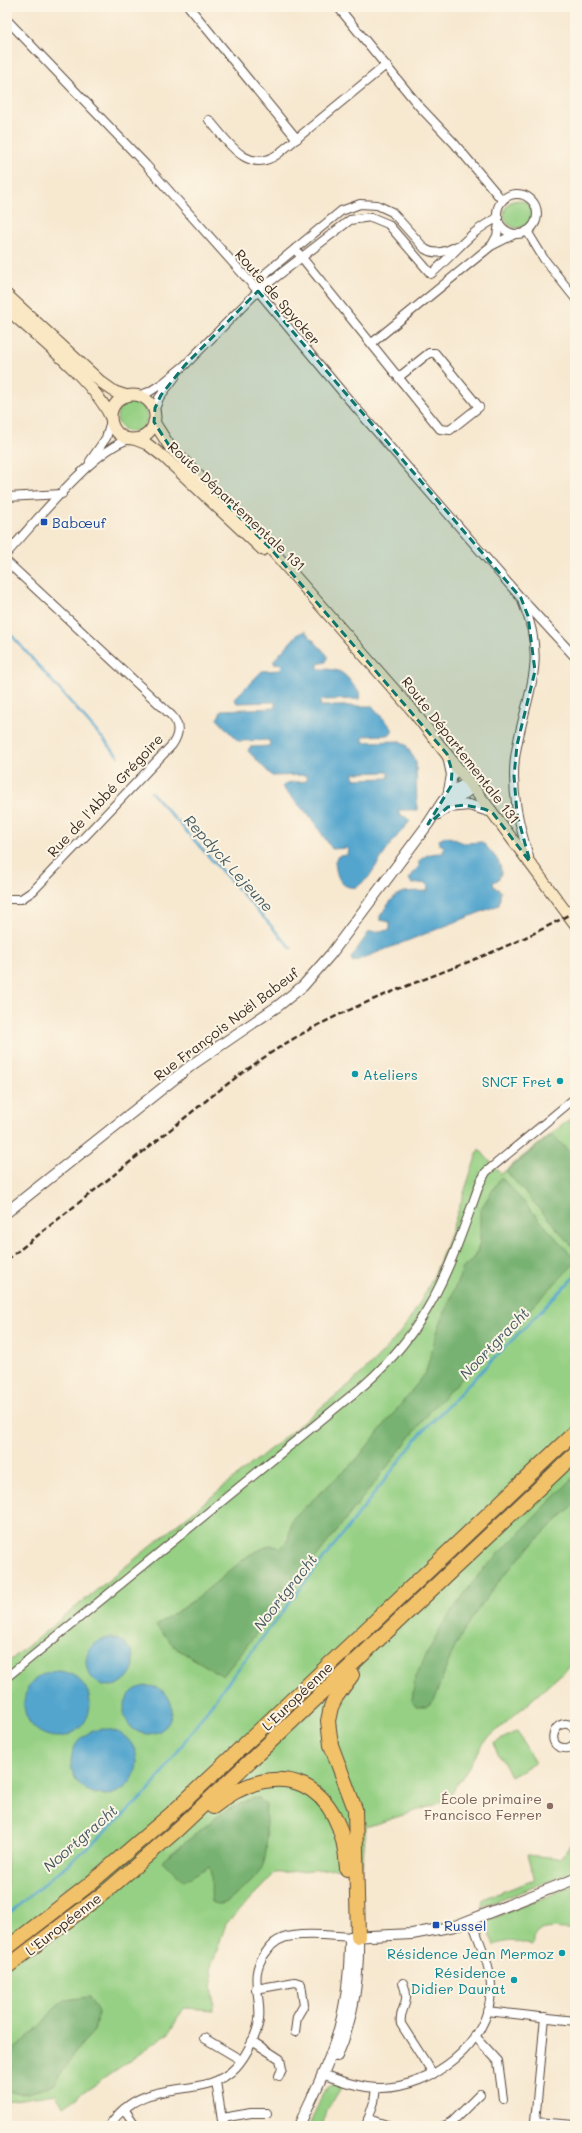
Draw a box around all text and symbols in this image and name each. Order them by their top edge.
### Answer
street label: Route de Spycker [231,245,325,349]
street label: Route Départementale 131 [164,437,310,575]
place label: Babœuf [52,513,107,532]
marker: Babœuf [39,517,49,527]
street label: Route Départementale 131 [398,673,524,827]
street label: Rue de l'Abbé Grégoire [43,729,167,861]
water label: Repdyck Lejeune [180,810,278,916]
street label: Rue François Noël Babeuf [150,963,303,1085]
place label: Ateliers [363,1065,418,1084]
marker: Ateliers [350,1069,360,1079]
place label: SNCF Fret [482,1072,552,1091]
marker: SNCF Fret [555,1076,565,1086]
water label: Noortgracht [455,1303,533,1383]
water label: Noortgracht [249,1549,321,1635]
street label: L'Européenne [257,1657,337,1735]
place label: École primaire Francisco Ferrer [424,1789,542,1824]
water label: Noortgracht [39,1800,121,1876]
marker: École primaire Francisco Ferrer [545,1801,555,1811]
street label: L'Européenne [21,1888,105,1960]
place label: Russel [444,1916,486,1935]
marker: Russel [431,1920,441,1930]
place label: Résidence Jean Mermoz [387,1944,554,1963]
marker: Résidence Jean Mermoz [557,1948,567,1958]
place label: Résidence Didier Daurat [411,1963,506,1998]
marker: Résidence Didier Daurat [509,1975,519,1985]

